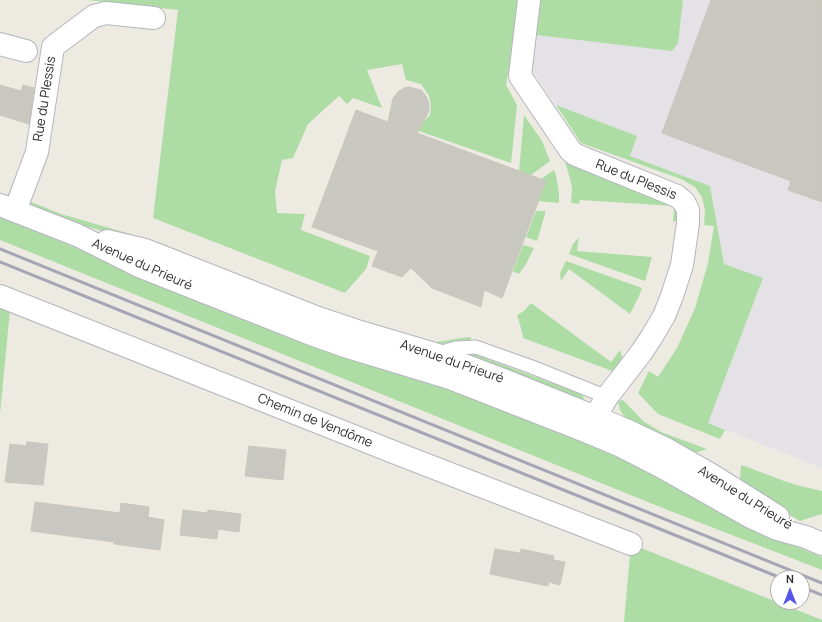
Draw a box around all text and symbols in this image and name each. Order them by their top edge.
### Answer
street label: Rue du Plessis [31,55,59,143]
street label: Rue du Plessis [593,157,679,203]
street label: Avenue du Prieuré [89,236,195,294]
street label: Avenue du Prieuré [398,337,506,387]
street label: Chemin de Vendôme [255,391,375,451]
street label: Avenue du Prieuré [695,463,795,533]
north arrow [770,570,810,610]
text: N [786,571,794,586]

